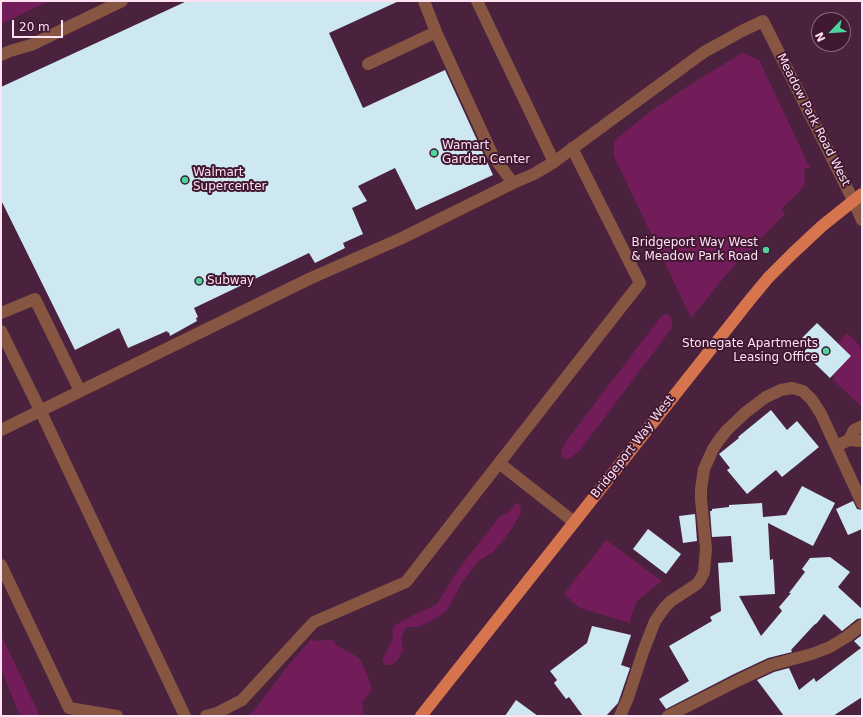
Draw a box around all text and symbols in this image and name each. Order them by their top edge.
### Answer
scale bar [14,12,65,38]
north arrow [811,12,851,52]
text: 20 m [19,20,50,34]
text: N [813,30,828,44]
street label: Meadow Park Road West [773,51,853,189]
place label: Wamart Garden Center [442,139,530,167]
marker: Wamart Garden Center [429,148,439,158]
place label: Walmart Supercenter [193,166,266,194]
marker: Walmart Supercenter [180,175,190,185]
place label: Bridgeport Way West & Meadow Park Road [631,236,758,264]
marker: Bridgeport Way West & Meadow Park Road [761,245,771,255]
place label: Subway [207,274,254,288]
marker: Subway [194,276,204,286]
place label: Stonegate Apartments Leasing Office [682,337,818,365]
marker: Stonegate Apartments Leasing Office [821,346,831,356]
street label: Bridgeport Way West [588,393,678,501]

